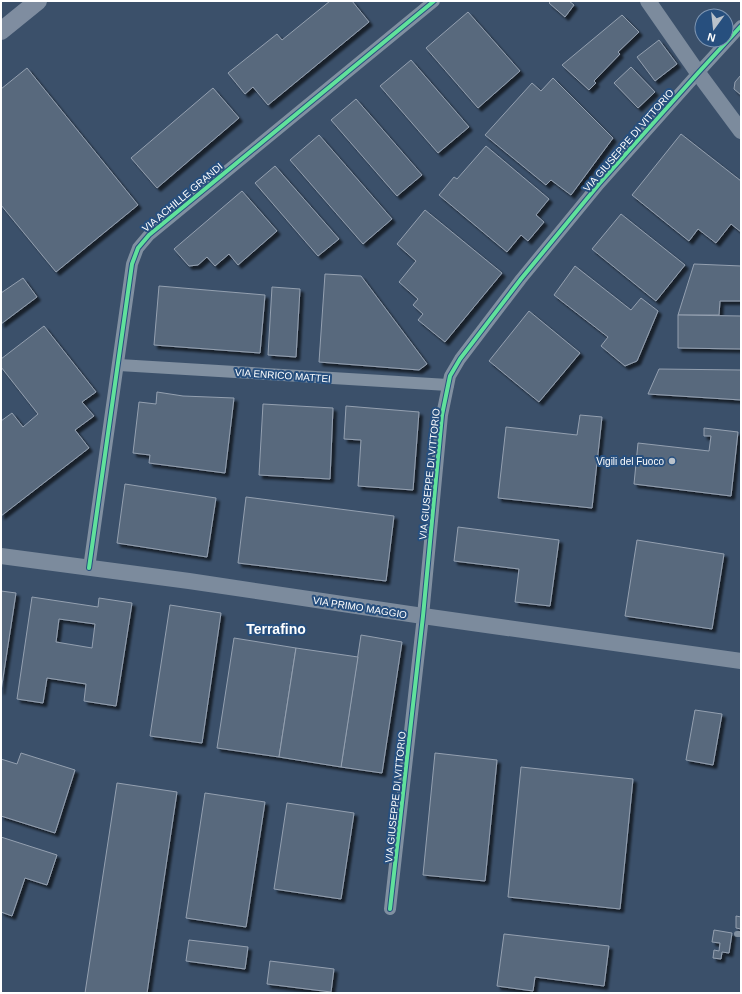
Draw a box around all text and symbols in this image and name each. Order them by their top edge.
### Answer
north arrow [694,8,734,48]
text: N [706,31,717,44]
street label: VIA GIUSEPPE DI VITTORIO [581,87,676,194]
street label: VIA ACHILLE GRANDI [140,161,225,234]
street label: VIA ENRICO MATTEI [235,367,331,384]
street label: VIA GIUSEPPE DI VITTORIO [417,408,442,540]
place label: Vigili del Fuoco [596,456,664,467]
marker: Vigili del Fuoco [667,456,677,466]
street label: VIA PRIMO MAGGIO [312,595,408,620]
district label: Terrafino [246,621,306,637]
street label: VIA GIUSEPPE DI VITTORIO [383,731,408,863]

